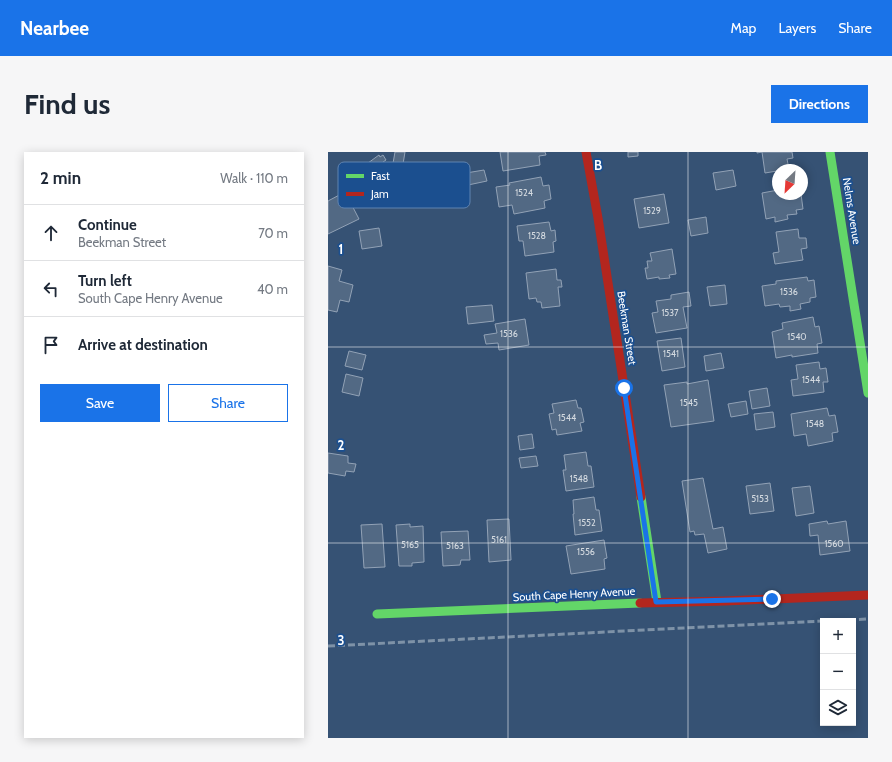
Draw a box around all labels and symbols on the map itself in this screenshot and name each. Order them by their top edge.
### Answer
text: B [594,157,602,173]
legend [338,162,470,208]
north arrow [772,164,808,200]
text: Fast [371,169,390,183]
street label: Nelms Avenue [840,177,864,246]
text: Jam [370,187,389,201]
house number: 1524 [515,187,533,198]
house number: 1529 [643,205,661,216]
house number: 1528 [528,230,546,241]
text: 1 [339,241,343,257]
house number: 1536 [780,286,798,297]
street label: Beekman Street [614,290,640,366]
house number: 1537 [661,307,679,318]
house number: 1536 [500,328,518,339]
house number: 1540 [787,331,807,342]
house number: 1541 [663,348,679,359]
house number: 1544 [802,374,820,385]
route start [615,379,633,397]
house number: 1545 [680,397,698,408]
house number: 1544 [558,412,576,423]
house number: 1548 [806,418,824,429]
text: 2 [338,437,345,453]
house number: 1548 [570,473,588,484]
house number: 5153 [751,493,769,504]
house number: 1552 [578,517,596,528]
house number: 5161 [491,534,507,545]
house number: 1560 [824,538,844,549]
house number: 5165 [401,539,419,550]
house number: 5163 [446,540,464,551]
house number: 1556 [577,546,595,557]
street label: South Cape Henry Avenue [512,584,636,604]
route end [763,590,781,608]
text: 3 [337,632,345,648]

